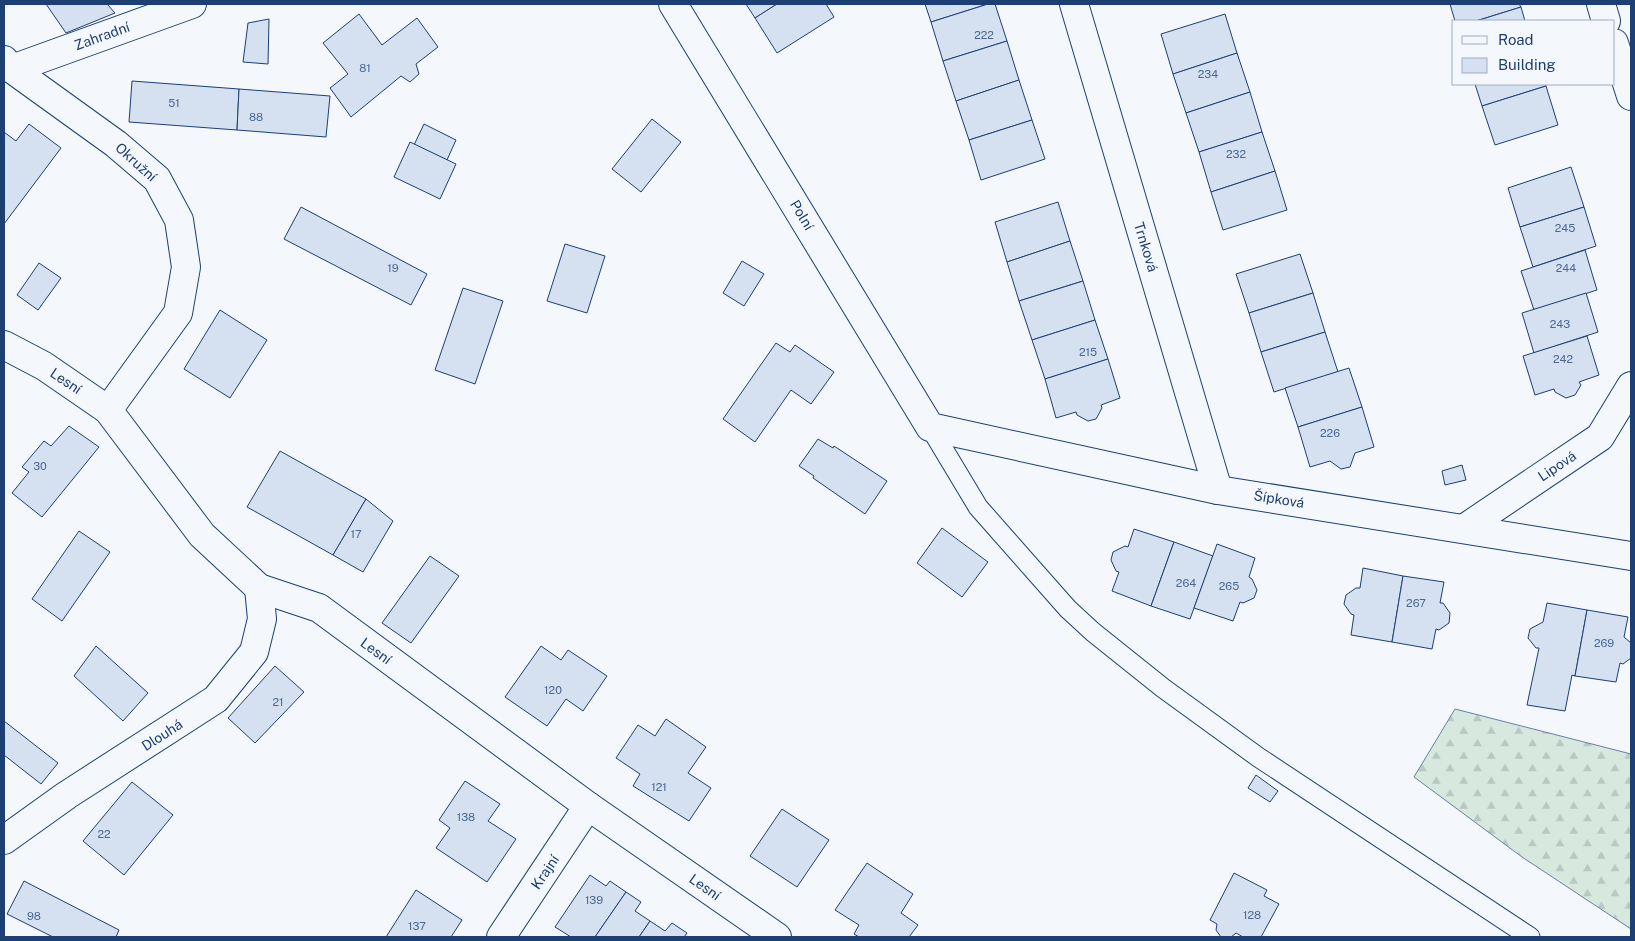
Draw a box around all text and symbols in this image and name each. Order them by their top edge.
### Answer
street label: Zahradní [72,18,132,53]
legend [1452,20,1615,85]
house number: 222 [974,29,994,41]
text: Road [1498,31,1534,48]
text: Building [1498,56,1556,73]
house number: 81 [359,62,371,74]
house number: 234 [1198,68,1218,80]
house number: 51 [168,97,180,109]
house number: 88 [249,111,263,123]
street label: Okružní [112,139,160,185]
house number: 232 [1226,148,1246,160]
street label: Polní [787,197,817,234]
street label: Trnková [1131,220,1161,274]
house number: 245 [1555,222,1575,234]
house number: 19 [387,262,399,274]
house number: 244 [1556,262,1576,274]
house number: 243 [1550,318,1570,330]
house number: 215 [1079,346,1097,358]
house number: 242 [1553,353,1573,365]
street label: Lesní [47,365,85,398]
house number: 226 [1320,427,1340,439]
street label: Lipová [1535,448,1579,484]
house number: 30 [33,460,47,472]
street label: Šípková [1252,486,1306,511]
house number: 17 [350,528,362,540]
house number: 264 [1176,577,1196,589]
house number: 265 [1219,580,1239,592]
house number: 267 [1406,597,1426,609]
street label: Lesní [357,634,395,668]
house number: 269 [1594,637,1614,649]
house number: 120 [544,684,562,696]
house number: 21 [272,696,284,708]
street label: Dlouhá [139,716,185,754]
house number: 121 [651,781,667,793]
house number: 138 [457,811,475,823]
house number: 22 [97,828,111,840]
street label: Krajní [528,851,563,892]
street label: Lesní [686,871,724,904]
house number: 139 [585,894,603,906]
house number: 128 [1243,909,1261,921]
house number: 98 [27,910,41,922]
house number: 137 [408,920,426,932]

